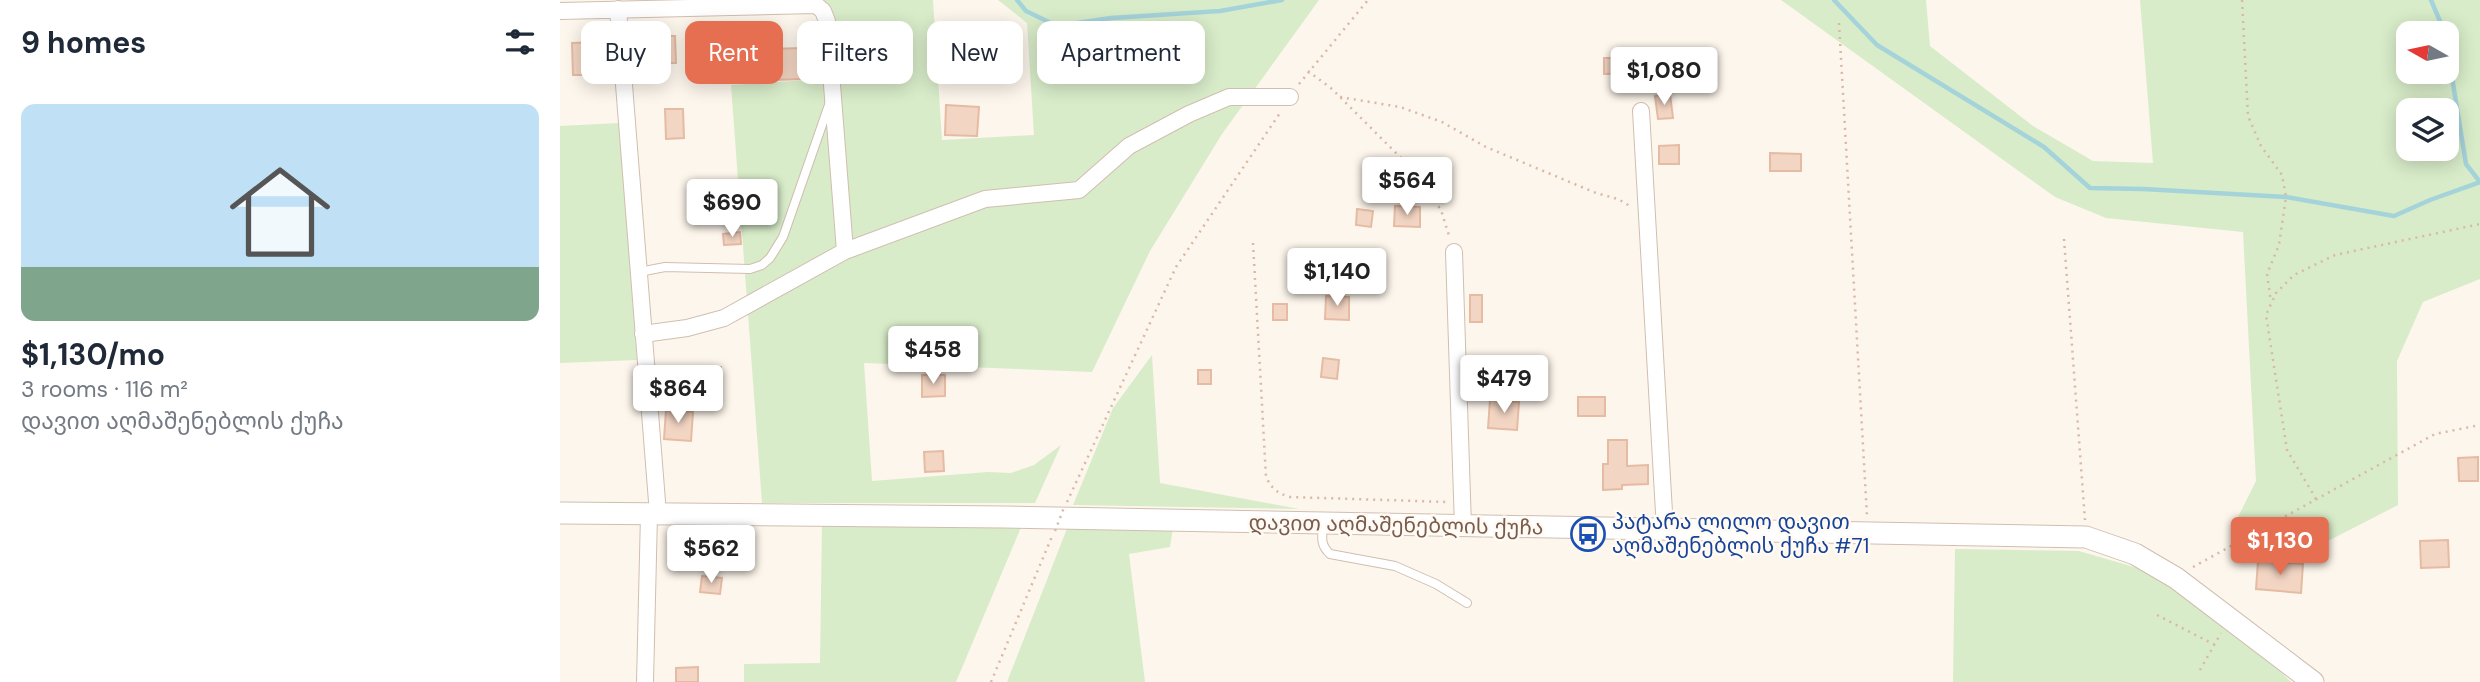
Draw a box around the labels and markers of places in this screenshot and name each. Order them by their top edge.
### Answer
pin: $1,080 [1607,48,1721,107]
pin: $564 [1366,158,1448,217]
pin: $690 [691,180,773,239]
pin: $1,140 [1280,248,1394,308]
pin: $458 [892,326,974,386]
pin: $479 [1463,356,1545,415]
pin: $864 [637,366,719,425]
place label: პატარა ლილო დავით აღმაშენებლის ქუჩა #71 [1612,508,1869,560]
bus stop icon: პატარა ლილო დავით აღმაშენებლის ქუჩა #71 [1569,515,1607,553]
pin: $1,130 [2223,518,2337,577]
pin: $562 [670,526,752,585]

